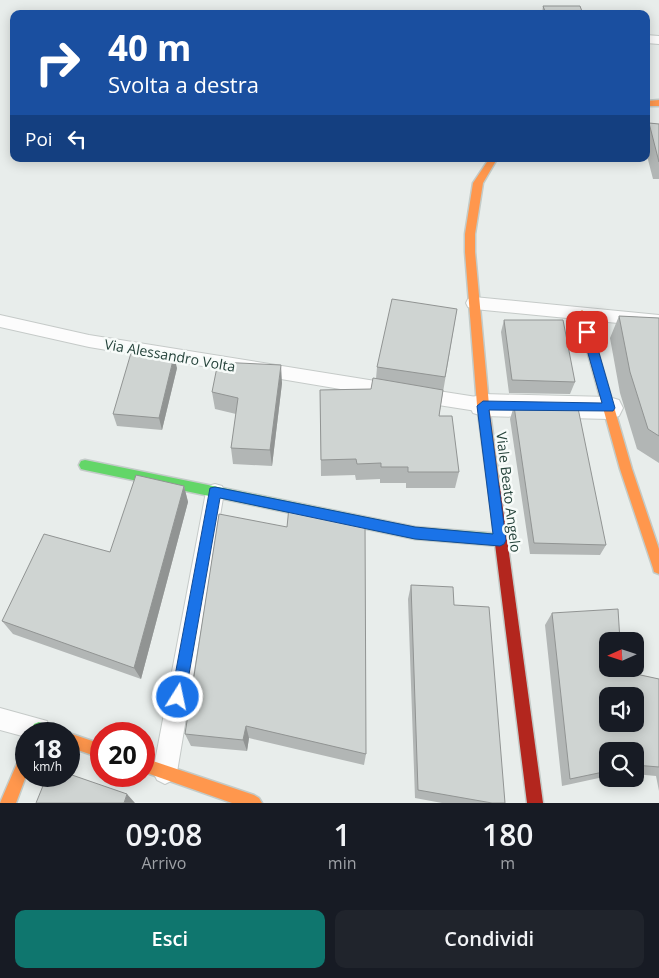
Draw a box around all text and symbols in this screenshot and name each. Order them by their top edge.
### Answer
text: 40 m [108,24,191,71]
icon: right [25,30,90,95]
text: Svolta a destra [108,69,259,99]
icon: left [63,125,91,153]
text: Poi [25,126,53,152]
pin [566,311,608,353]
icon: arrive [573,318,601,346]
street label: Via Alessandro Volta [103,334,237,376]
street label: Viale Beato Angelo [492,431,526,553]
north arrow [599,632,644,678]
map controls [599,632,644,787]
position arrow [151,670,203,722]
button: sound [599,687,644,732]
speed limit sign: 20 [90,722,155,787]
text: 18 [33,731,62,765]
button: search [599,742,644,787]
text: km/h [33,758,62,775]
text: 09:08 [126,814,202,855]
text: 1 [334,814,351,855]
text: 180 [482,814,533,855]
text: Arrivo [141,852,186,874]
text: min [328,852,357,874]
text: m [500,852,515,874]
button: Esci [15,910,325,968]
button: Condividi [335,910,644,968]

